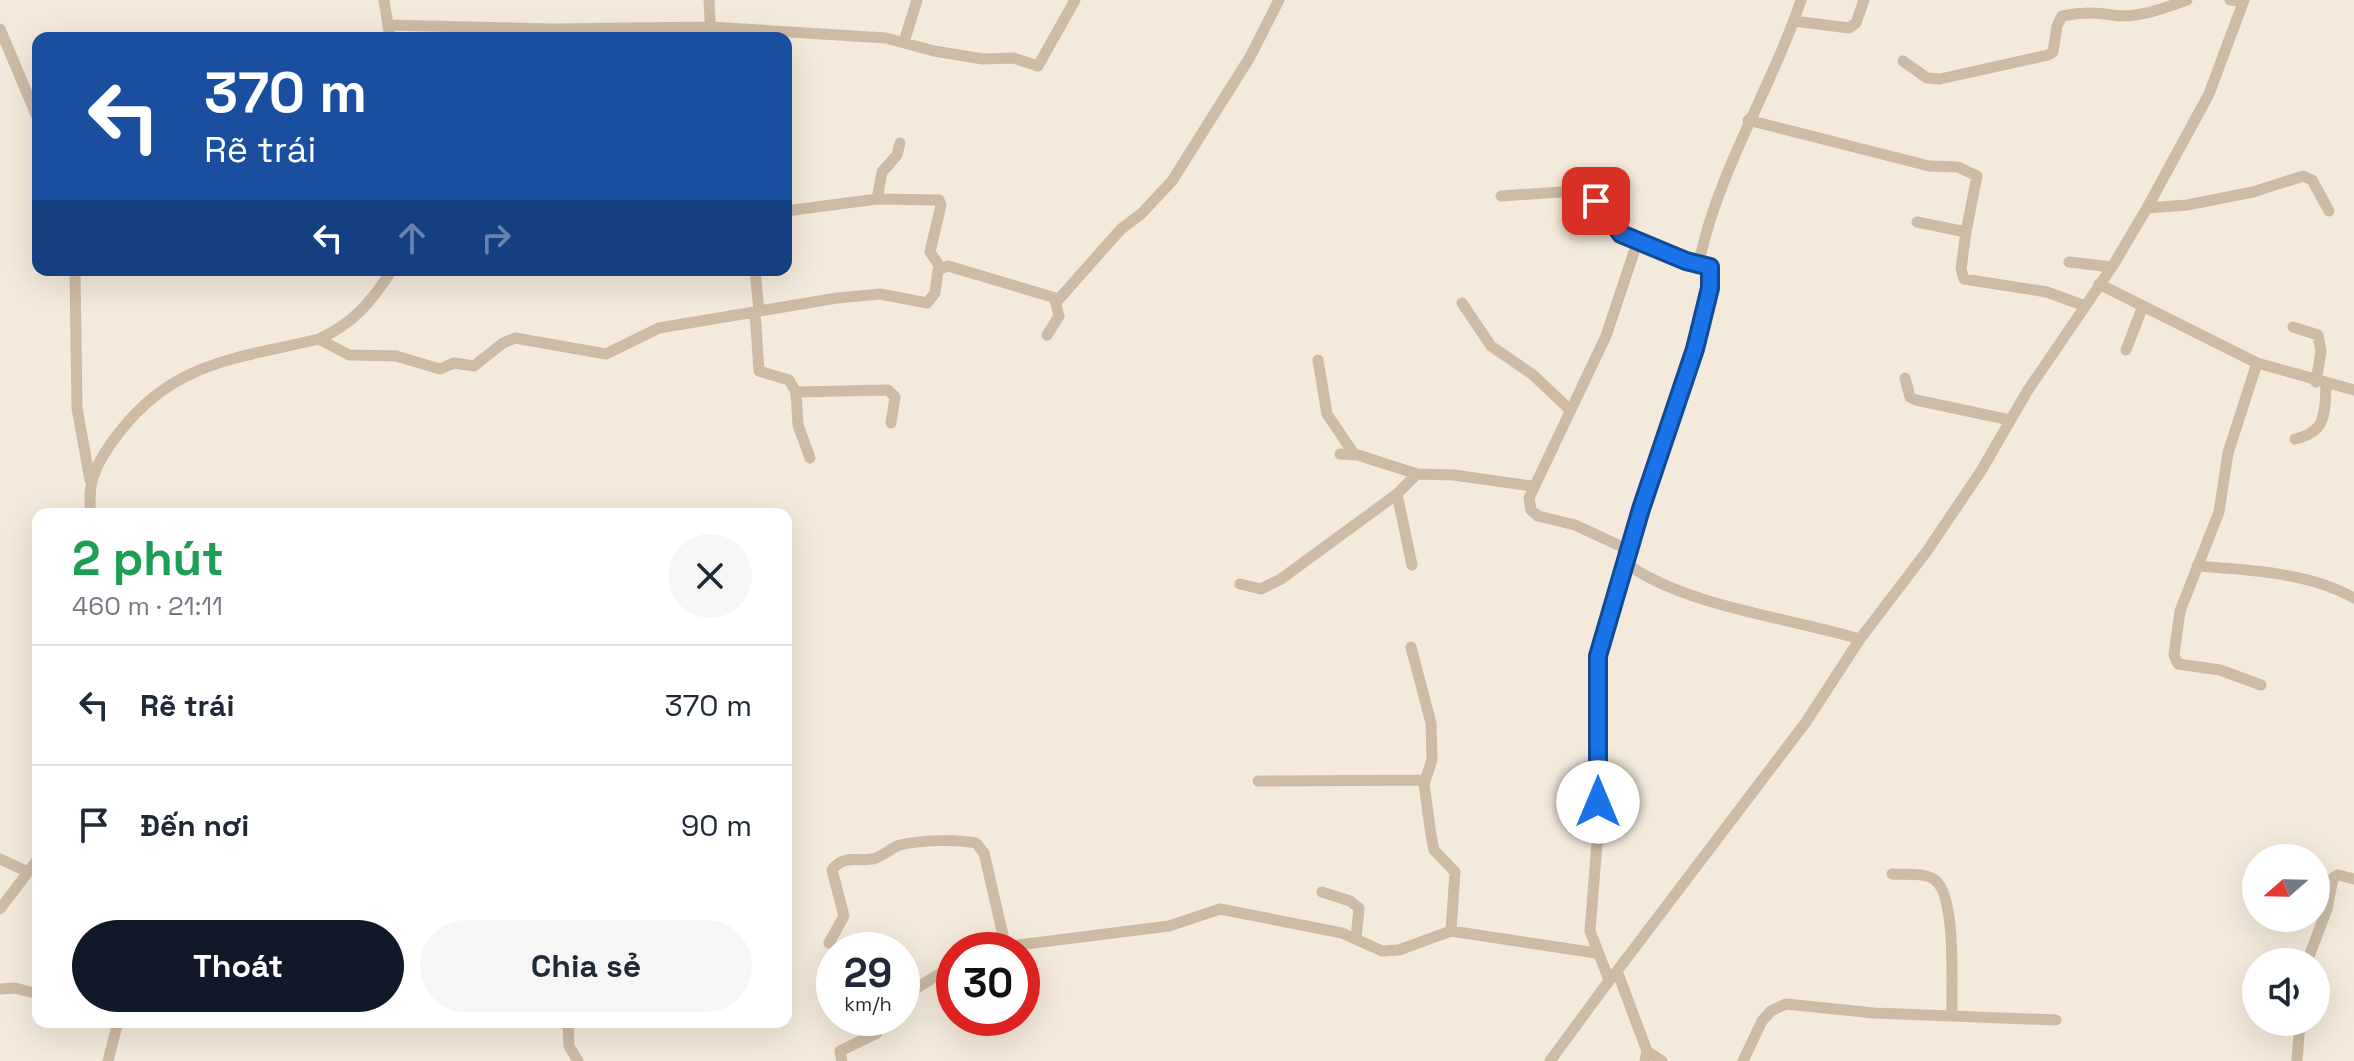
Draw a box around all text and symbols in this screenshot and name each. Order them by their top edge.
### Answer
text: 370 m [204,57,367,128]
icon: left [72,64,176,168]
text: Rẽ trái [204,127,316,173]
pin [1562,167,1630,235]
icon: arrive [1574,179,1618,223]
icon: left [306,216,350,260]
icon: ahead [390,216,434,260]
icon: right [474,216,518,260]
text: 2 phút [72,528,224,589]
button: close [668,534,752,618]
text: 460 m · 21:11 [72,589,223,623]
icon: left [72,683,116,727]
text: Rẽ trái [140,686,234,725]
text: 370 m [664,686,752,725]
position arrow [1556,760,1640,844]
icon: arrive [72,803,116,847]
text: Đến nơi [140,806,249,845]
text: 90 m [681,806,752,845]
north arrow [2242,844,2330,932]
map controls [2242,844,2330,1036]
button: Thoát [72,920,404,1012]
button: Chia sẻ [420,920,752,1012]
speed limit sign: 30 [936,932,1040,1036]
text: 29 [844,948,892,999]
button: sound [2242,948,2330,1036]
text: km/h [844,991,892,1017]

